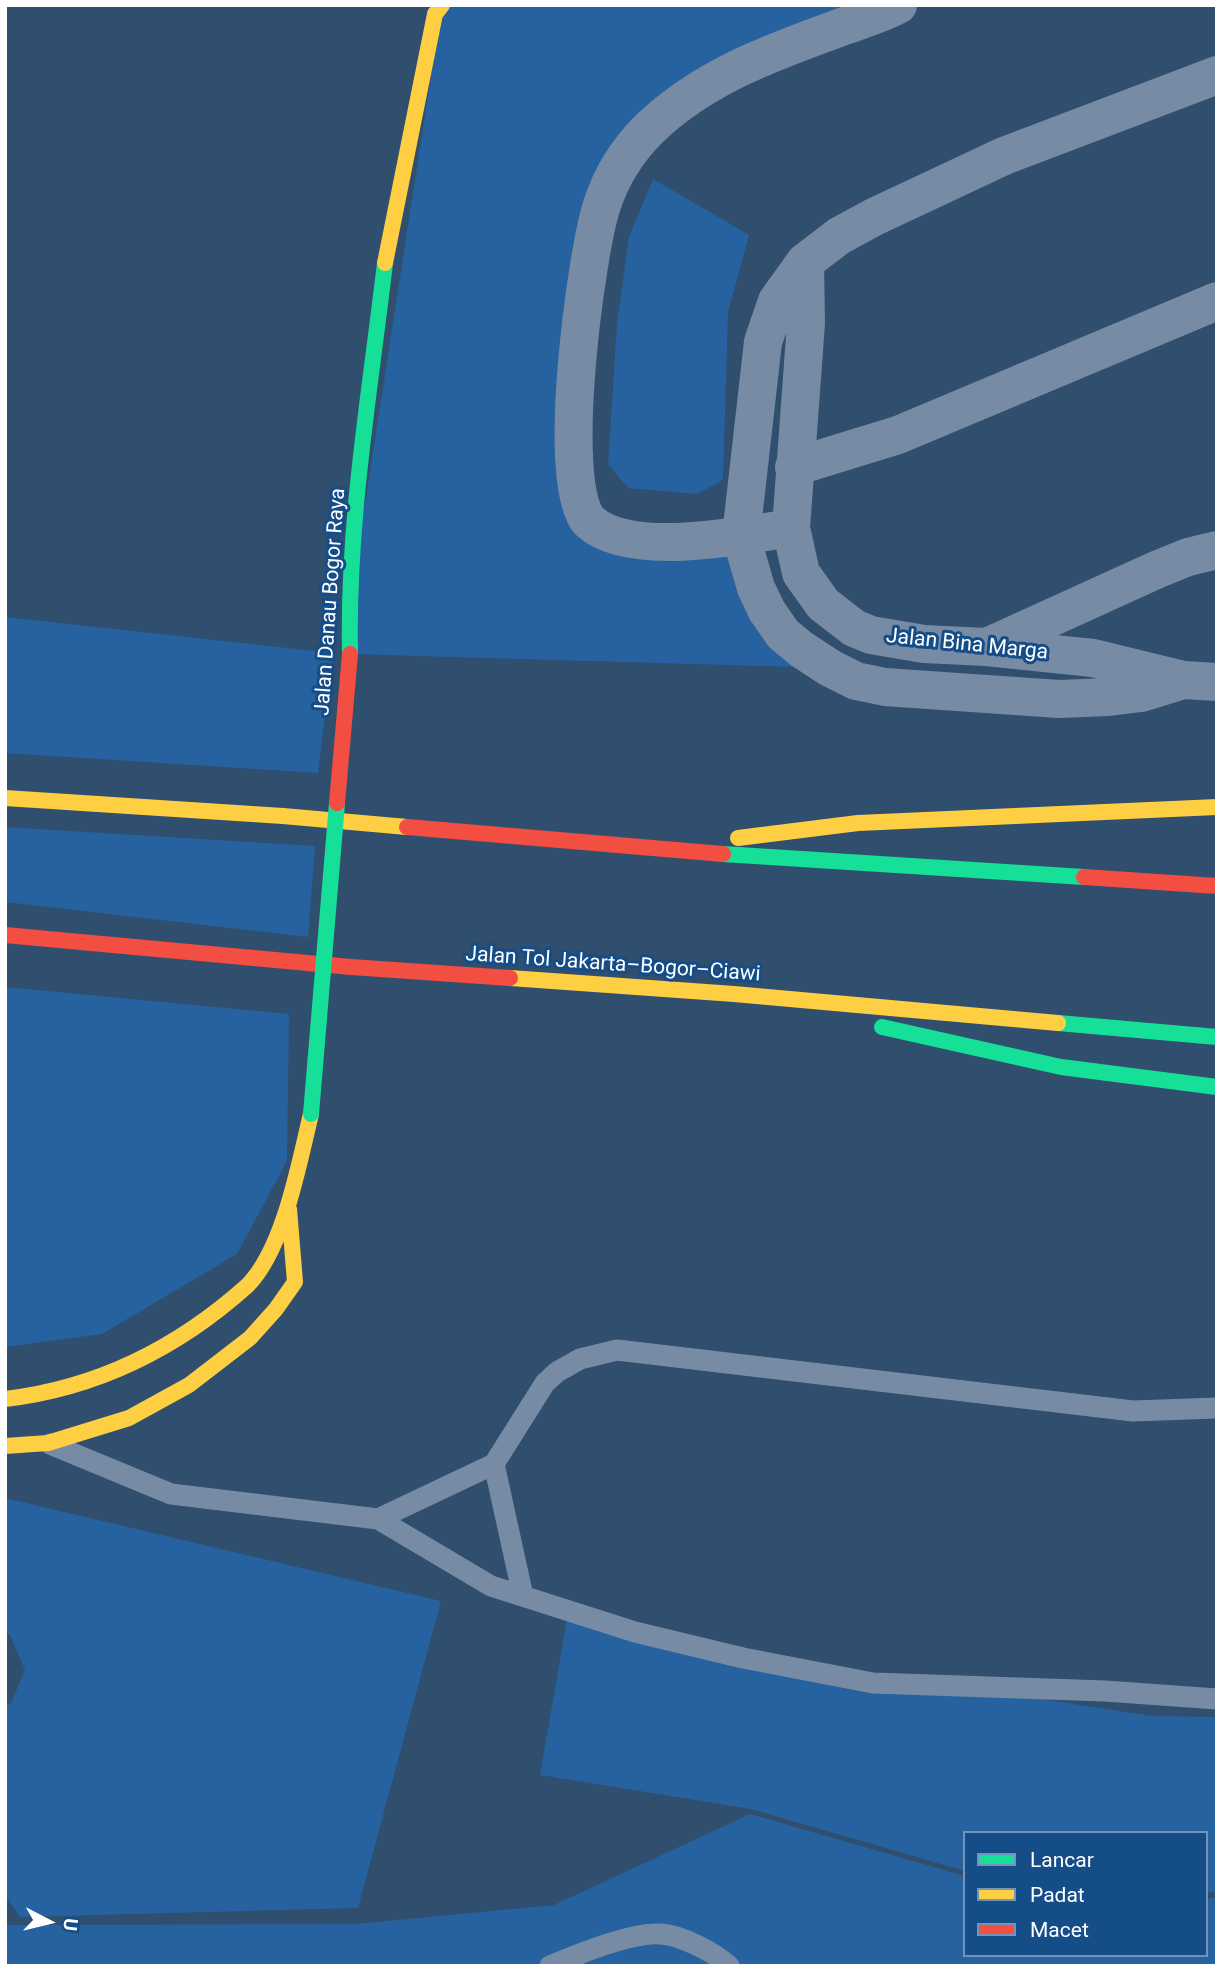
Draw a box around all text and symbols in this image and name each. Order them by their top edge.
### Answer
street label: Jalan Danau Bogor Raya [310,487,352,717]
street label: Jalan Bina Marga [885,624,1049,666]
street label: Jalan Tol Jakarta–Bogor–Ciawi [465,942,761,988]
legend [963,1831,1208,1957]
text: Lancar [1030,1848,1094,1872]
text: Padat [1030,1883,1085,1907]
north arrow [14,1887,84,1957]
text: U [58,1917,83,1932]
text: Macet [1030,1918,1089,1942]

